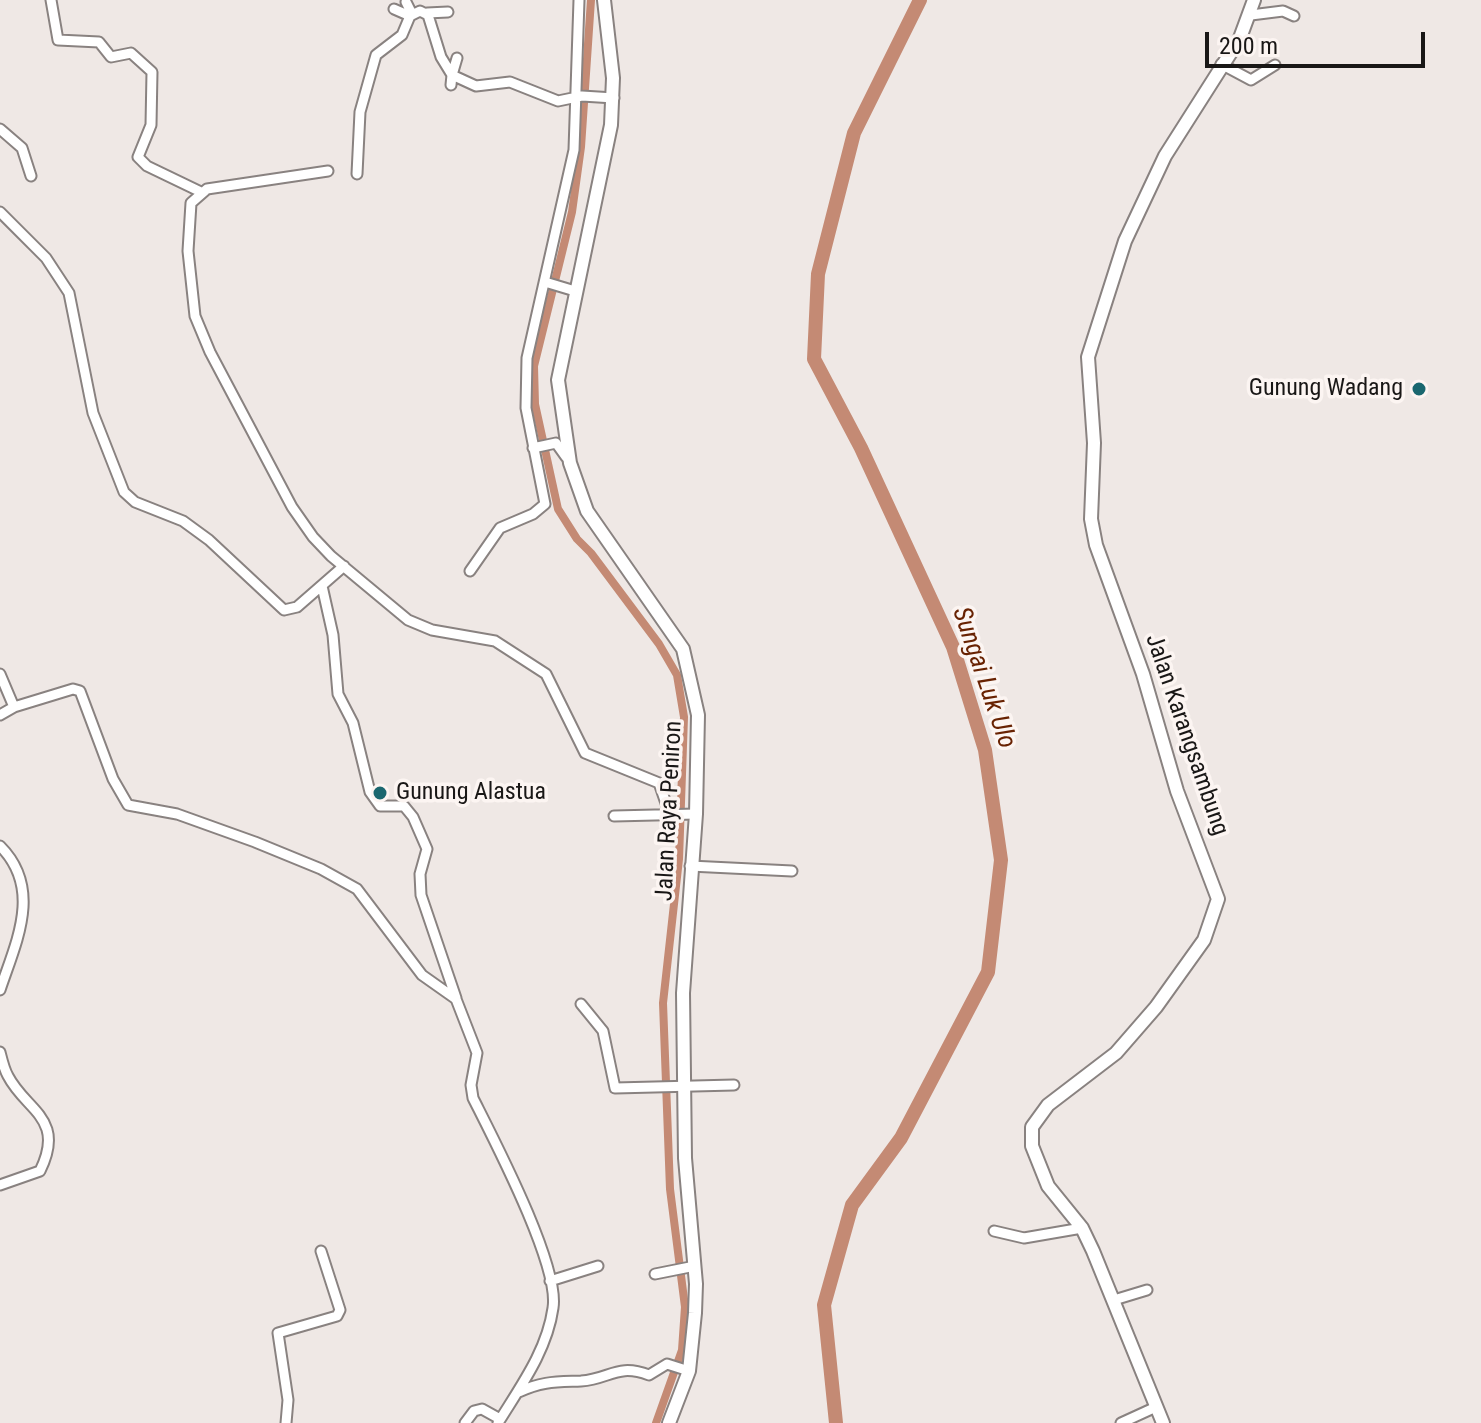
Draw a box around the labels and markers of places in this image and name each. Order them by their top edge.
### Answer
place label: Gunung Wadang [1249,375,1403,403]
marker: Gunung Wadang [1410,380,1428,398]
place label: Gunung Alastua [396,779,546,807]
marker: Gunung Alastua [371,784,389,802]

